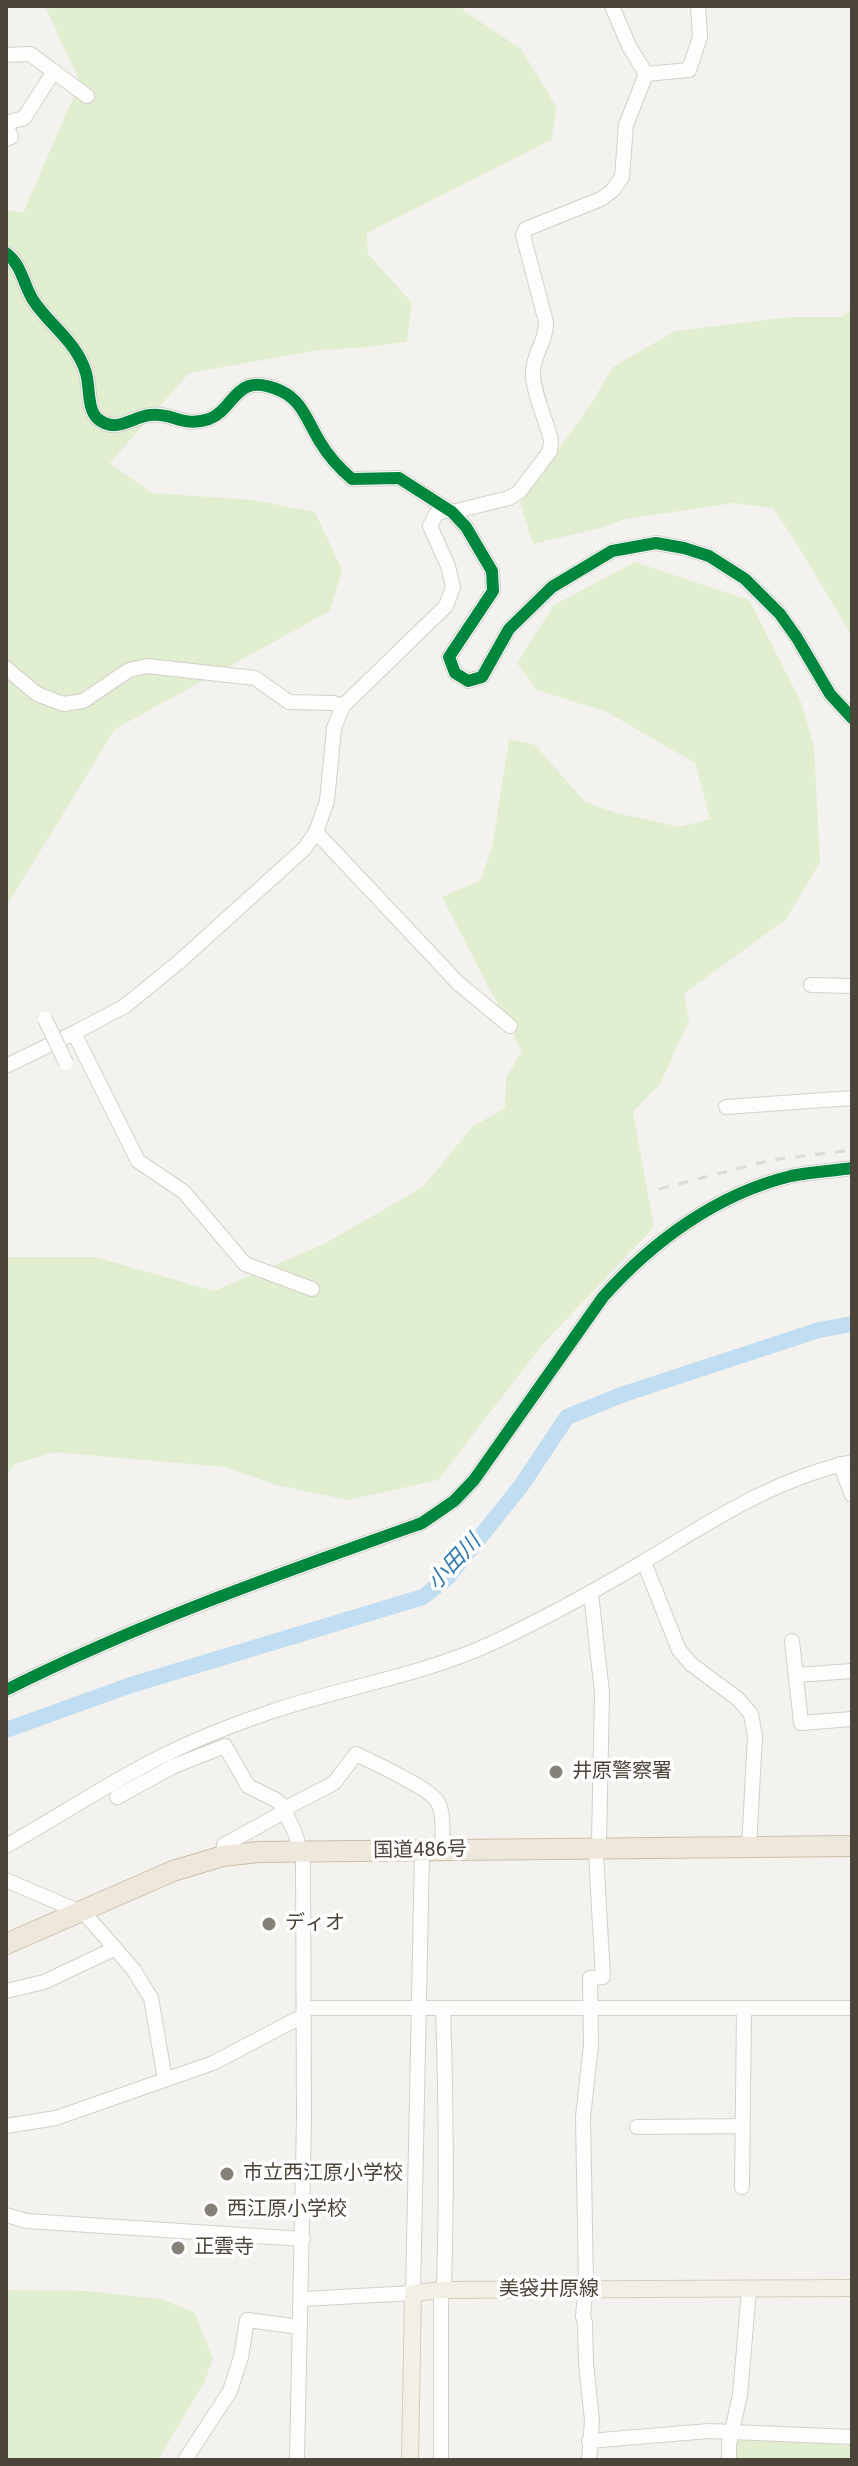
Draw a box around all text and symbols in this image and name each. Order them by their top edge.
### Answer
water label: 小田川 [423,1530,487,1596]
place label: 井原警察署 [572,1760,672,1784]
marker: 井原警察署 [547,1763,565,1781]
street label: 国道486号 [373,1838,467,1864]
place label: ディオ [285,1912,345,1936]
marker: ディオ [260,1915,278,1933]
place label: 市立西江原小学校 [243,2162,403,2186]
marker: 市立西江原小学校 [218,2165,236,2183]
place label: 西江原小学校 [227,2198,347,2222]
marker: 西江原小学校 [202,2201,220,2219]
place label: 正雲寺 [194,2236,254,2260]
marker: 正雲寺 [169,2239,187,2257]
street label: 美袋井原線 [499,2278,599,2302]

